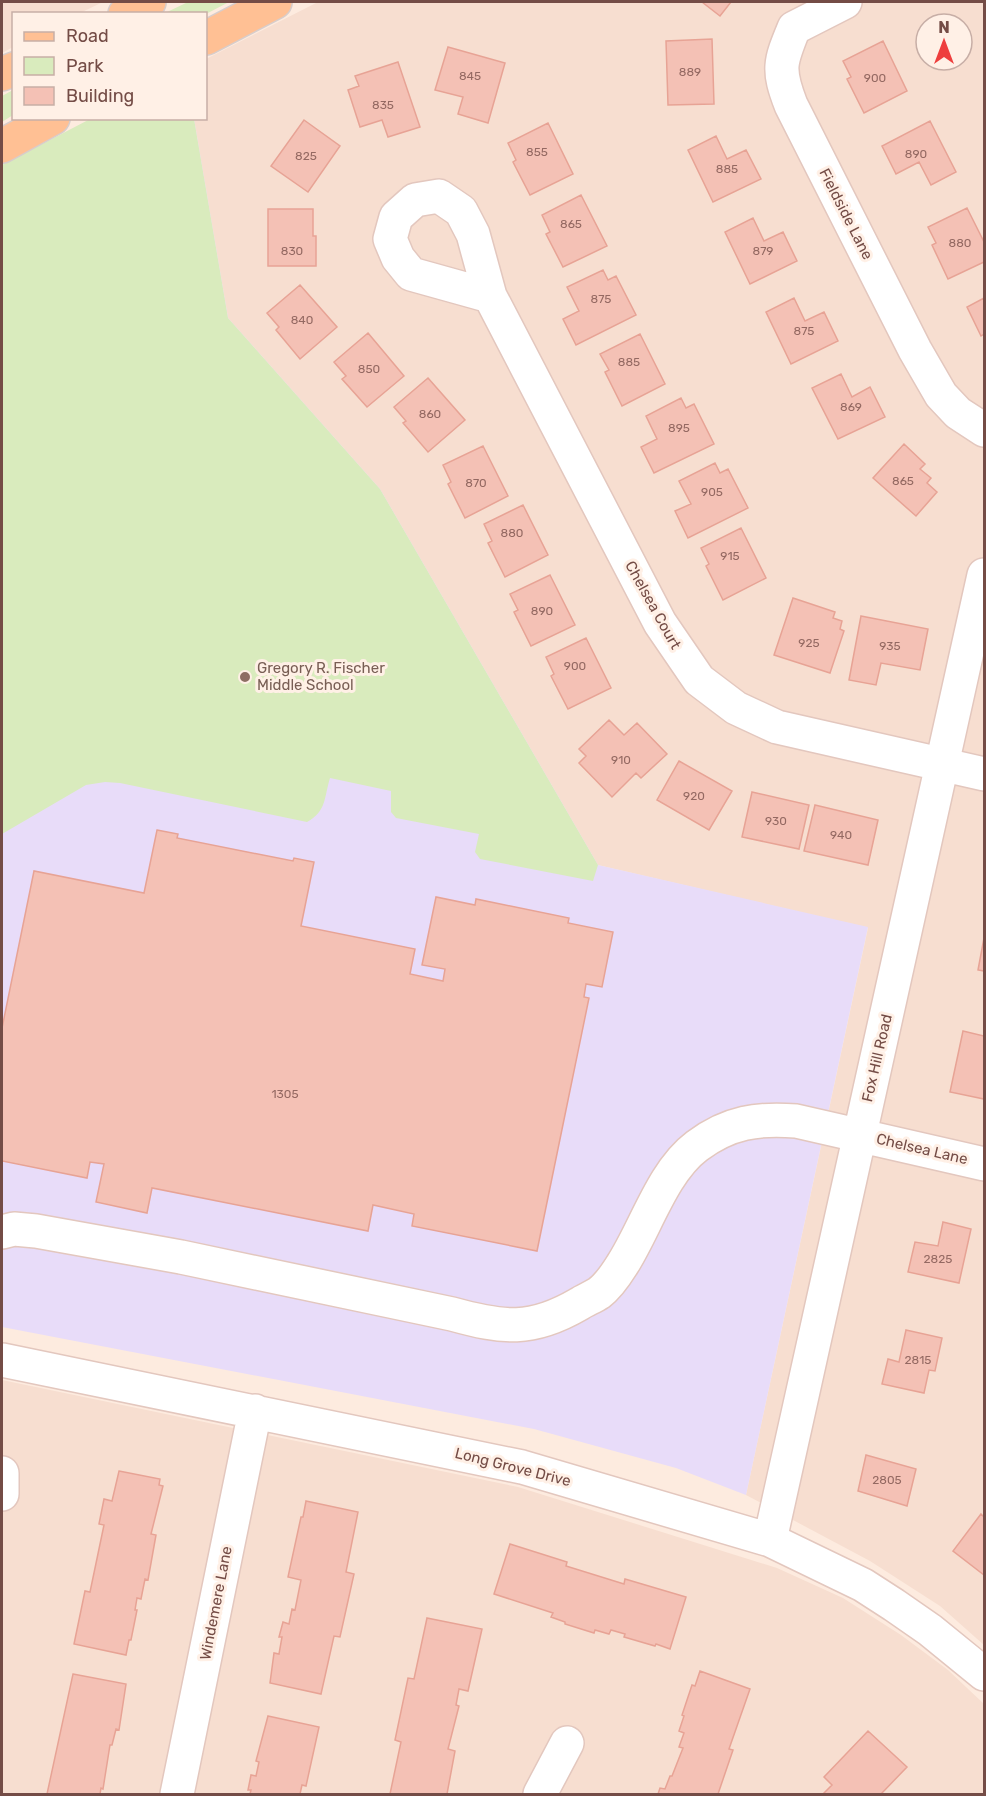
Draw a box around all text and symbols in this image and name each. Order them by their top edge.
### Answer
legend [12,12,207,120]
north arrow [914,12,974,72]
text: N [938,18,950,37]
text: Road [66,25,109,47]
text: Park [66,55,104,77]
house number: 889 [679,65,701,79]
house number: 845 [459,69,481,83]
house number: 900 [864,71,886,85]
text: Building [66,85,134,107]
house number: 835 [372,98,394,112]
house number: 855 [526,145,548,159]
house number: 890 [905,147,927,161]
house number: 825 [295,149,317,163]
house number: 885 [716,162,738,176]
street label: Fieldside Lane [815,165,877,263]
house number: 865 [560,217,582,231]
house number: 880 [949,236,971,250]
house number: 830 [281,244,303,258]
house number: 879 [753,244,773,258]
house number: 875 [591,292,611,306]
house number: 840 [291,313,313,327]
house number: 875 [794,324,814,338]
house number: 885 [618,355,640,369]
house number: 850 [358,362,380,376]
house number: 869 [840,400,862,414]
house number: 860 [419,407,441,421]
house number: 895 [668,421,690,435]
house number: 865 [892,474,914,488]
house number: 870 [465,476,487,490]
house number: 905 [701,485,723,499]
house number: 880 [501,526,523,540]
house number: 915 [720,549,740,563]
street label: Chelsea Court [621,558,685,652]
house number: 890 [531,604,553,618]
house number: 925 [798,636,820,650]
house number: 935 [879,639,901,653]
place label: Gregory R. Fischer Middle School [257,659,385,694]
house number: 900 [564,659,586,673]
marker: Gregory R. Fischer Middle School [238,670,252,684]
house number: 910 [611,753,631,767]
house number: 920 [683,789,705,803]
house number: 930 [765,814,787,828]
house number: 940 [830,828,852,842]
street label: Fox Hill Road [858,1012,896,1104]
house number: 1305 [271,1087,299,1101]
street label: Chelsea Lane [874,1130,970,1168]
house number: 2825 [924,1252,952,1266]
house number: 2815 [905,1353,931,1367]
street label: Long Grove Drive [453,1444,573,1490]
house number: 2805 [872,1473,902,1487]
street label: Windemere Lane [196,1545,236,1661]

